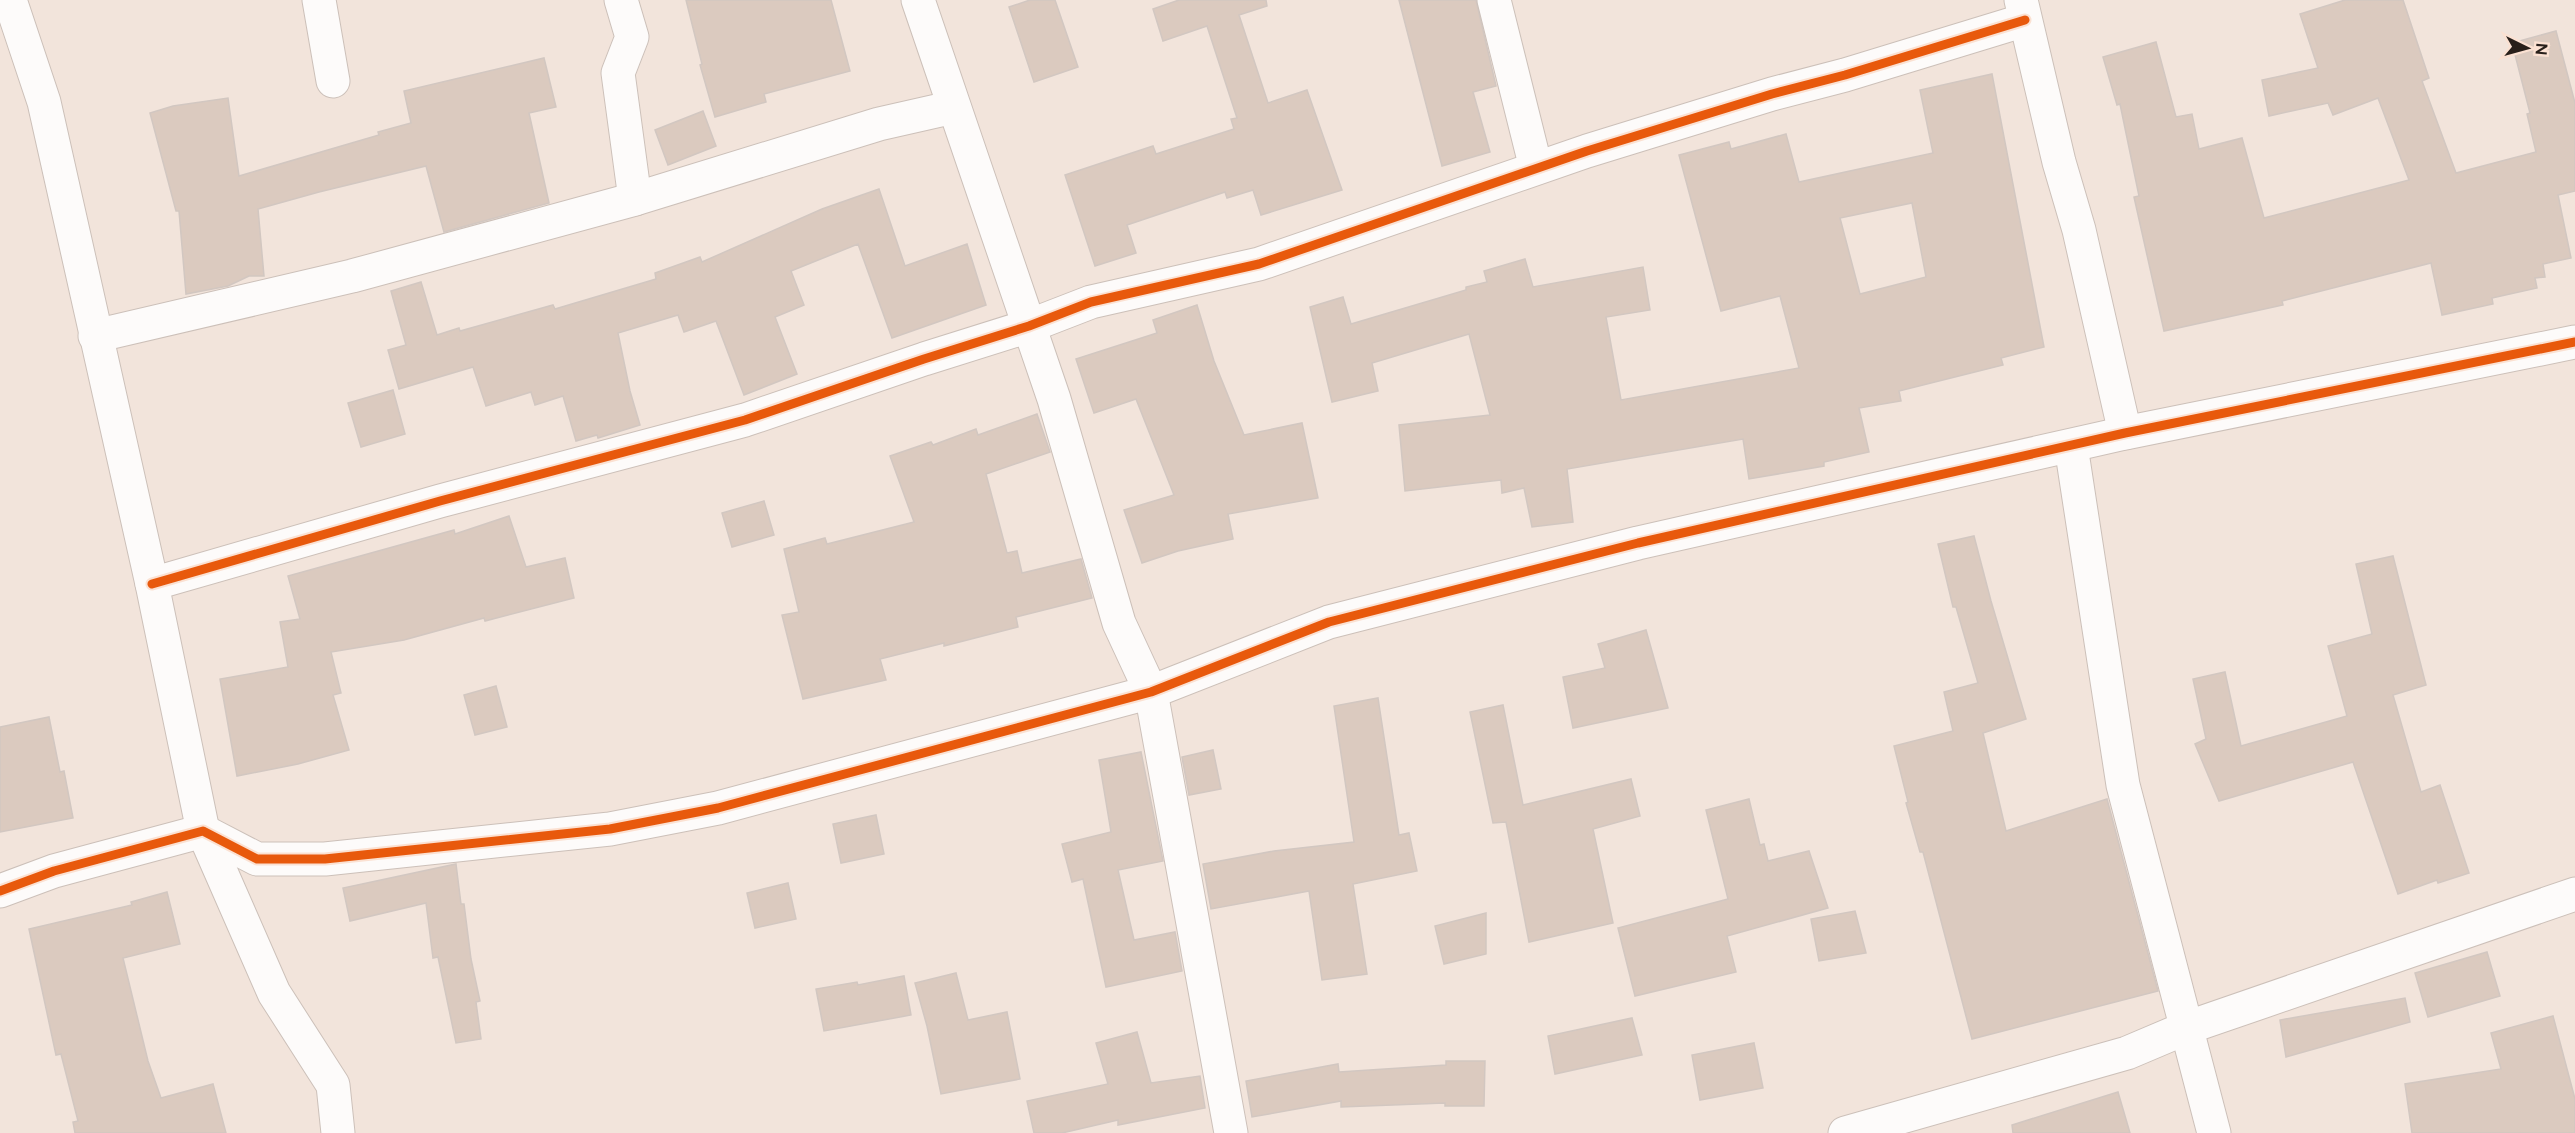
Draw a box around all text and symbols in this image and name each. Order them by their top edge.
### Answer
north arrow [2497,18,2557,78]
text: N [2531,42,2551,56]

